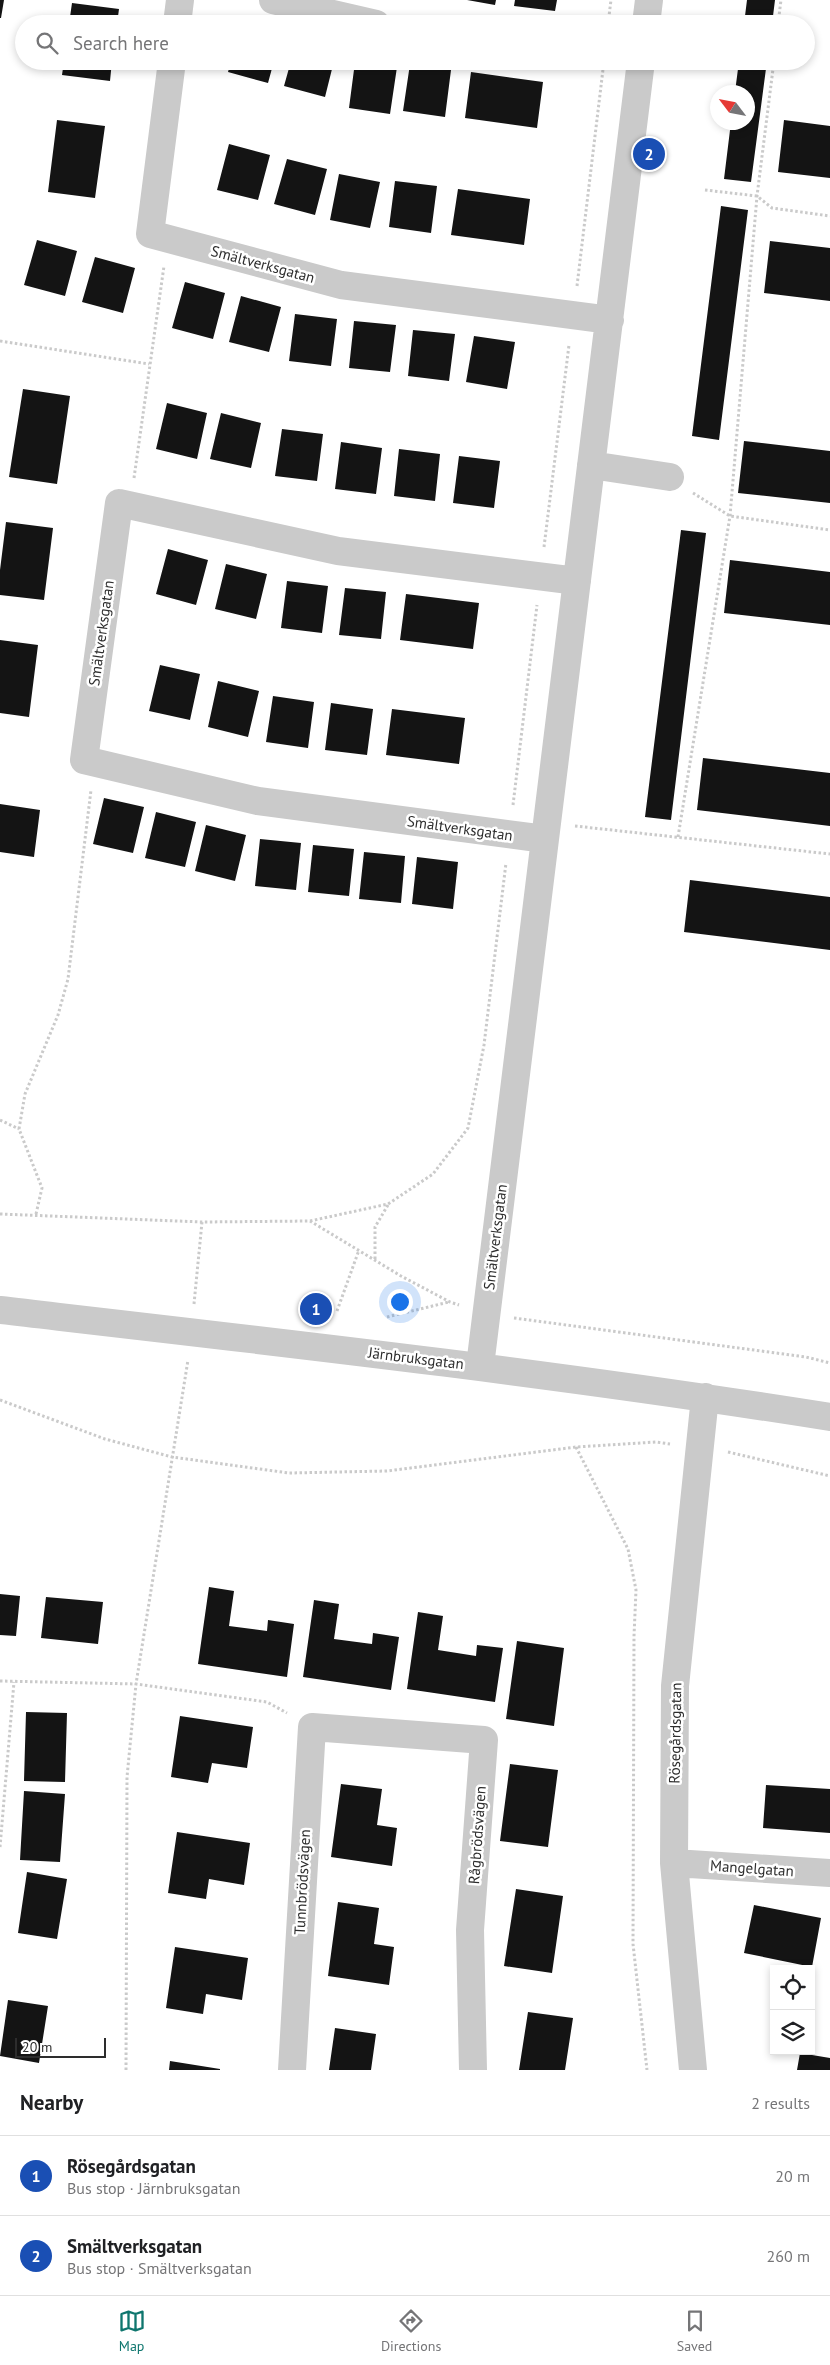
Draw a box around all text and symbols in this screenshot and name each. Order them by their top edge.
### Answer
search box [15,15,815,70]
icon: search [33,29,61,57]
text: Search here [73,31,169,55]
north arrow [710,85,755,130]
pin: 2 [633,135,665,173]
street label: Smältverksgatan [209,241,317,287]
street label: Smältverksgatan [84,579,118,687]
street label: Smältverksgatan [406,811,514,845]
street label: Smältverksgatan [479,1183,511,1291]
your location [387,1289,413,1315]
pin: 1 [300,1290,332,1328]
street label: Järnbruksgatan [366,1343,465,1373]
street label: Rösegårdsgatan [665,1682,685,1784]
street label: Rågbrödsvägen [464,1785,490,1885]
street label: Tunnbrödsvägen [290,1829,314,1935]
street label: Mangelgatan [710,1856,794,1880]
map controls [770,1965,815,2055]
button: locate [770,1965,815,2010]
button: layers [770,2010,815,2055]
scale bar [15,2035,106,2058]
text: 20 m [22,2038,52,2056]
text: Nearby [20,2089,83,2116]
text: 2 results [751,2093,810,2113]
text: Rösegårdsgatan [67,2154,196,2178]
text: 1 [31,2166,41,2186]
text: 20 m [775,2166,810,2186]
text: Bus stop · Järnbruksgatan [67,2178,241,2198]
text: Smältverksgatan [67,2234,202,2258]
text: 2 [31,2246,41,2266]
text: 260 m [767,2246,810,2266]
text: Bus stop · Smältverksgatan [67,2258,252,2278]
tab: Map [118,2307,146,2355]
tab: Directions [381,2307,441,2355]
tab: Saved [677,2307,712,2355]

